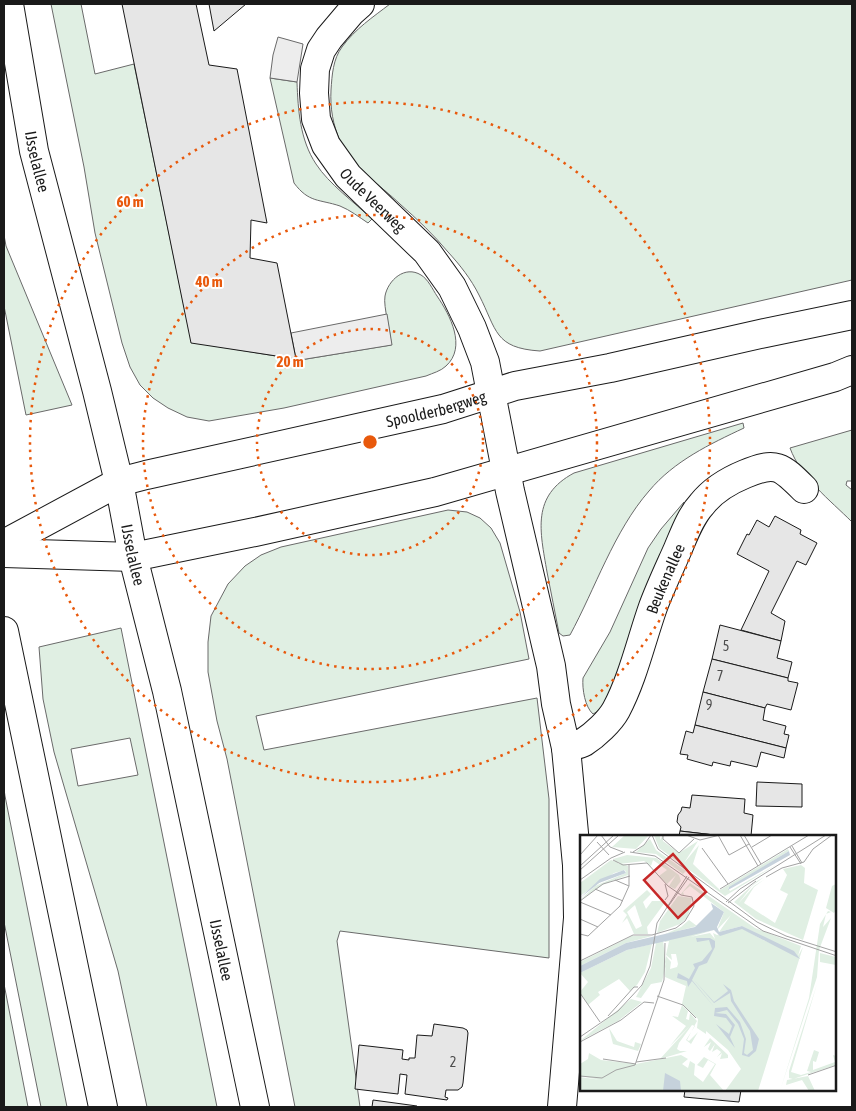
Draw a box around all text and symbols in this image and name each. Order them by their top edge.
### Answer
street label: IJsselallee [22,130,53,194]
street label: Oude Veerweg [336,165,410,236]
text: 60 m [117,193,144,210]
text: 40 m [195,273,223,290]
text: 20 m [277,353,304,370]
street label: Spoolderbergweg [384,387,489,430]
centre of rings [361,433,379,451]
street label: IJsselallee [118,523,149,587]
street label: Beukenallee [642,541,688,616]
house number: 5 [723,638,729,654]
house number: 7 [717,668,723,684]
house number: 9 [706,697,712,713]
inset map [580,835,836,1091]
street label: IJsselallee [207,918,237,982]
house number: 2 [450,1054,456,1070]

